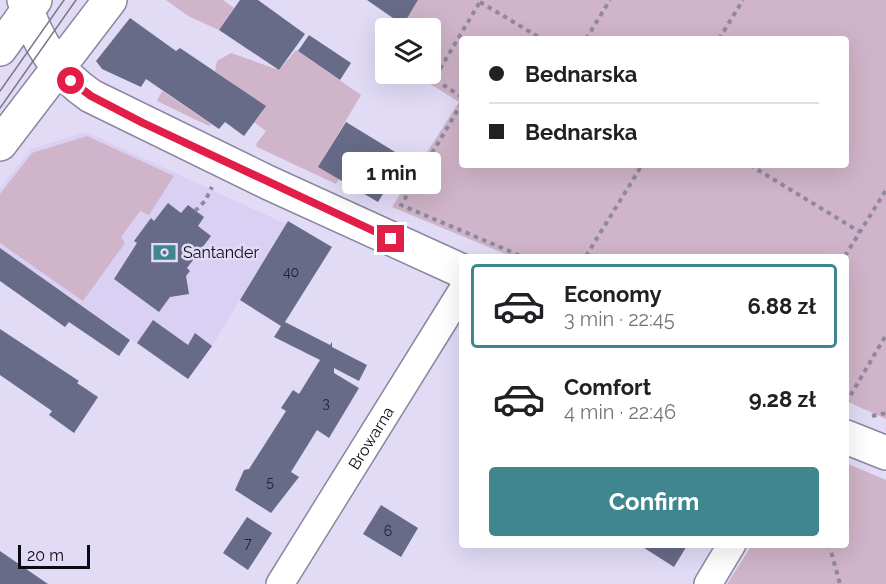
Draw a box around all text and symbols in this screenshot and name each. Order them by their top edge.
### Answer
map controls [375,18,441,84]
button: layers [375,18,441,84]
text: Bednarska [525,61,637,87]
route start [57,67,84,94]
text: Bednarska [525,119,637,145]
callout: 1 min [342,152,440,194]
text: 1 min [366,161,417,185]
route end [377,225,404,252]
bank icon: Santander [152,239,178,265]
place label: Santander [183,243,259,262]
house number: 40 [283,264,299,280]
icon: car [492,279,546,333]
text: Economy [564,281,662,307]
text: 6.88 zł [747,293,816,319]
text: 3 min · 22:45 [564,307,675,331]
icon: car [492,372,546,426]
text: Comfort [564,374,651,400]
text: 9.28 zł [749,386,816,412]
house number: 3 [322,395,330,411]
text: 4 min · 22:46 [564,400,676,424]
street label: Browarna [344,403,397,473]
button: Confirm [489,467,819,536]
house number: 5 [266,474,274,490]
house number: 6 [384,523,392,539]
house number: 7 [244,535,252,551]
scale bar [18,542,90,570]
text: 20 m [27,546,64,565]

